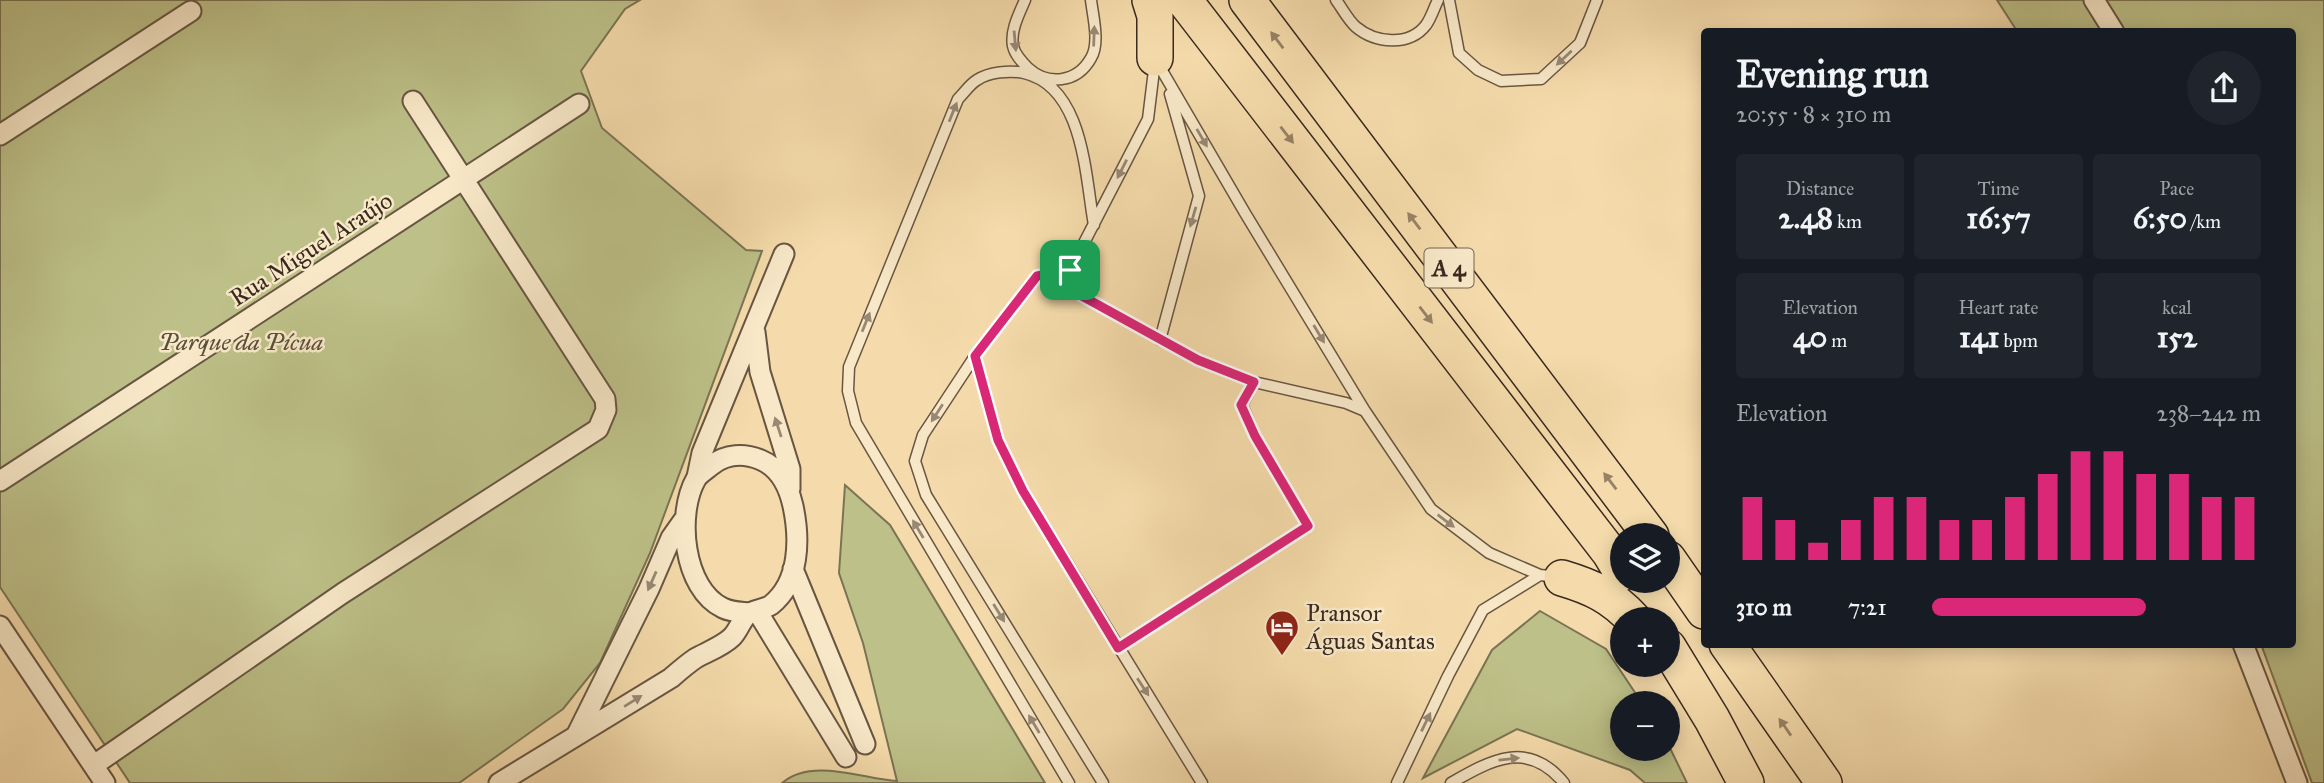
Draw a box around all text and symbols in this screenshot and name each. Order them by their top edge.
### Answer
one-way arrow [1088,25,1099,47]
one-way arrow [1010,31,1021,53]
one-way arrow [1270,31,1284,49]
one-way arrow [1555,50,1573,66]
text: Evening run [1736,51,1929,97]
button: share [2187,51,2261,125]
text: 20:55 · 8 × 310 m [1736,100,1891,128]
one-way arrow [947,102,959,122]
one-way arrow [1280,125,1295,143]
one-way arrow [1196,129,1208,148]
one-way arrow [1117,159,1128,179]
text: Distance [1786,177,1854,200]
text: Time [1977,177,2020,200]
text: Pace [2160,177,2194,200]
street label: Rua Miguel Araújo [224,185,398,313]
text: 2.48 [1778,200,1833,236]
text: 16:57 [1966,200,2031,236]
text: 6:50 [2133,200,2187,236]
one-way arrow [1187,206,1198,228]
text: km [1833,210,1862,233]
text: /km [2187,210,2221,233]
one-way arrow [1407,212,1421,231]
pin [1040,240,1100,300]
road number: A 4 [1424,248,1474,288]
icon: arrive [1051,251,1089,289]
text: Elevation [1782,296,1858,319]
text: Heart rate [1959,296,2038,319]
text: kcal [2162,296,2192,319]
one-way arrow [1419,306,1433,324]
one-way arrow [860,312,872,332]
text: 40 [1793,319,1827,355]
text: 141 [1959,319,1999,355]
text: 152 [2157,319,2197,355]
one-way arrow [1312,324,1325,343]
park label: Parque da Pícua [159,327,323,357]
text: m [1827,329,1847,352]
text: bpm [1999,329,2038,352]
text: Elevation [1736,399,1827,427]
text: 238–242 m [2156,399,2261,427]
one-way arrow [931,403,944,423]
one-way arrow [772,417,783,438]
one-way arrow [1604,472,1618,490]
one-way arrow [1437,513,1455,527]
one-way arrow [912,519,924,538]
map controls [1610,523,1680,761]
button: layers [1610,523,1680,593]
one-way arrow [646,571,657,592]
text: 310 m [1736,593,1792,621]
text: 7:21 [1848,593,1887,621]
place label: Pransor Águas Santas [1305,598,1435,656]
one-way arrow [992,603,1005,622]
button: + [1610,607,1680,677]
hotel icon: Pransor Águas Santas [1263,608,1301,657]
one-way arrow [1137,677,1150,697]
button: − [1610,691,1680,761]
one-way arrow [624,694,643,707]
one-way arrow [1421,711,1432,732]
one-way arrow [1028,715,1040,734]
one-way arrow [1778,718,1792,736]
one-way arrow [1498,753,1520,764]

